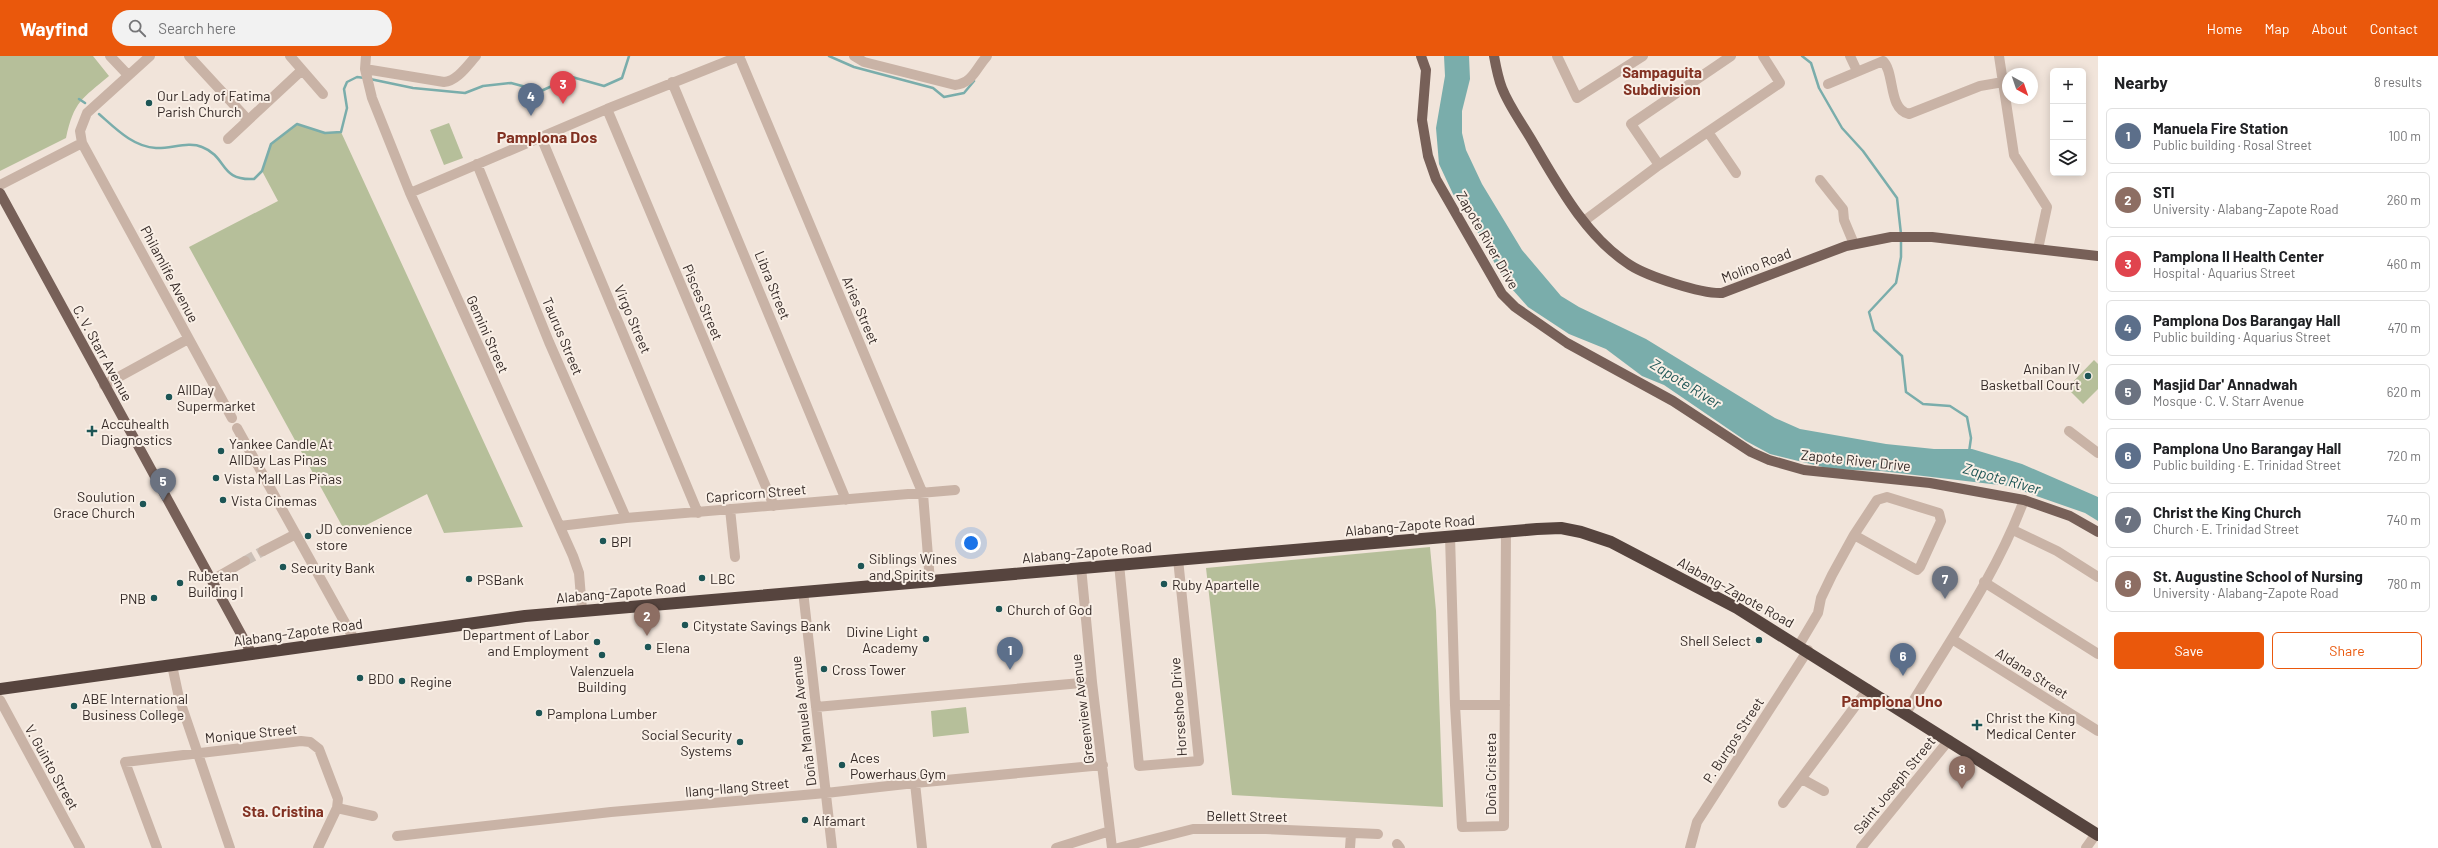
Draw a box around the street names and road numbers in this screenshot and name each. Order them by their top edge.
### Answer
street label: Zapote River Drive [1453,188,1523,292]
street label: Philamlife Avenue [137,223,203,325]
street label: Molino Road [1719,244,1793,286]
street label: Libra Street [752,248,794,322]
street label: Pisces Street [679,261,727,343]
street label: Aries Street [839,273,883,347]
street label: Virgo Street [611,282,655,356]
street label: Gemini Street [463,292,513,376]
street label: Taurus Street [539,295,587,377]
street label: C. V. Starr Avenue [70,302,136,404]
street label: Zapote River Drive [1800,446,1912,474]
street label: Capricorn Street [705,480,807,506]
street label: Alabang-Zapote Road [1344,511,1476,539]
street label: Alabang-Zapote Road [1021,538,1153,566]
street label: Alabang-Zapote Road [1675,553,1797,631]
street label: Alabang-Zapote Road [555,578,687,606]
street label: Alabang-Zapote Road [232,615,364,649]
street label: Aldana Street [1993,644,2071,702]
street label: Greenview Avenue [1067,653,1097,765]
street label: Doña Manuela Avenue [787,655,819,787]
street label: Horseshoe Drive [1166,657,1190,757]
street label: P. Burgos Street [1699,694,1767,786]
street label: Monique Street [204,720,298,746]
street label: V. Guinto Street [22,721,82,813]
street label: Doña Cristeta [1482,733,1499,815]
street label: Saint Joseph Street [1849,733,1939,837]
street label: Ilang-Ilang Street [684,774,790,800]
street label: Bellett Street [1206,807,1288,825]

